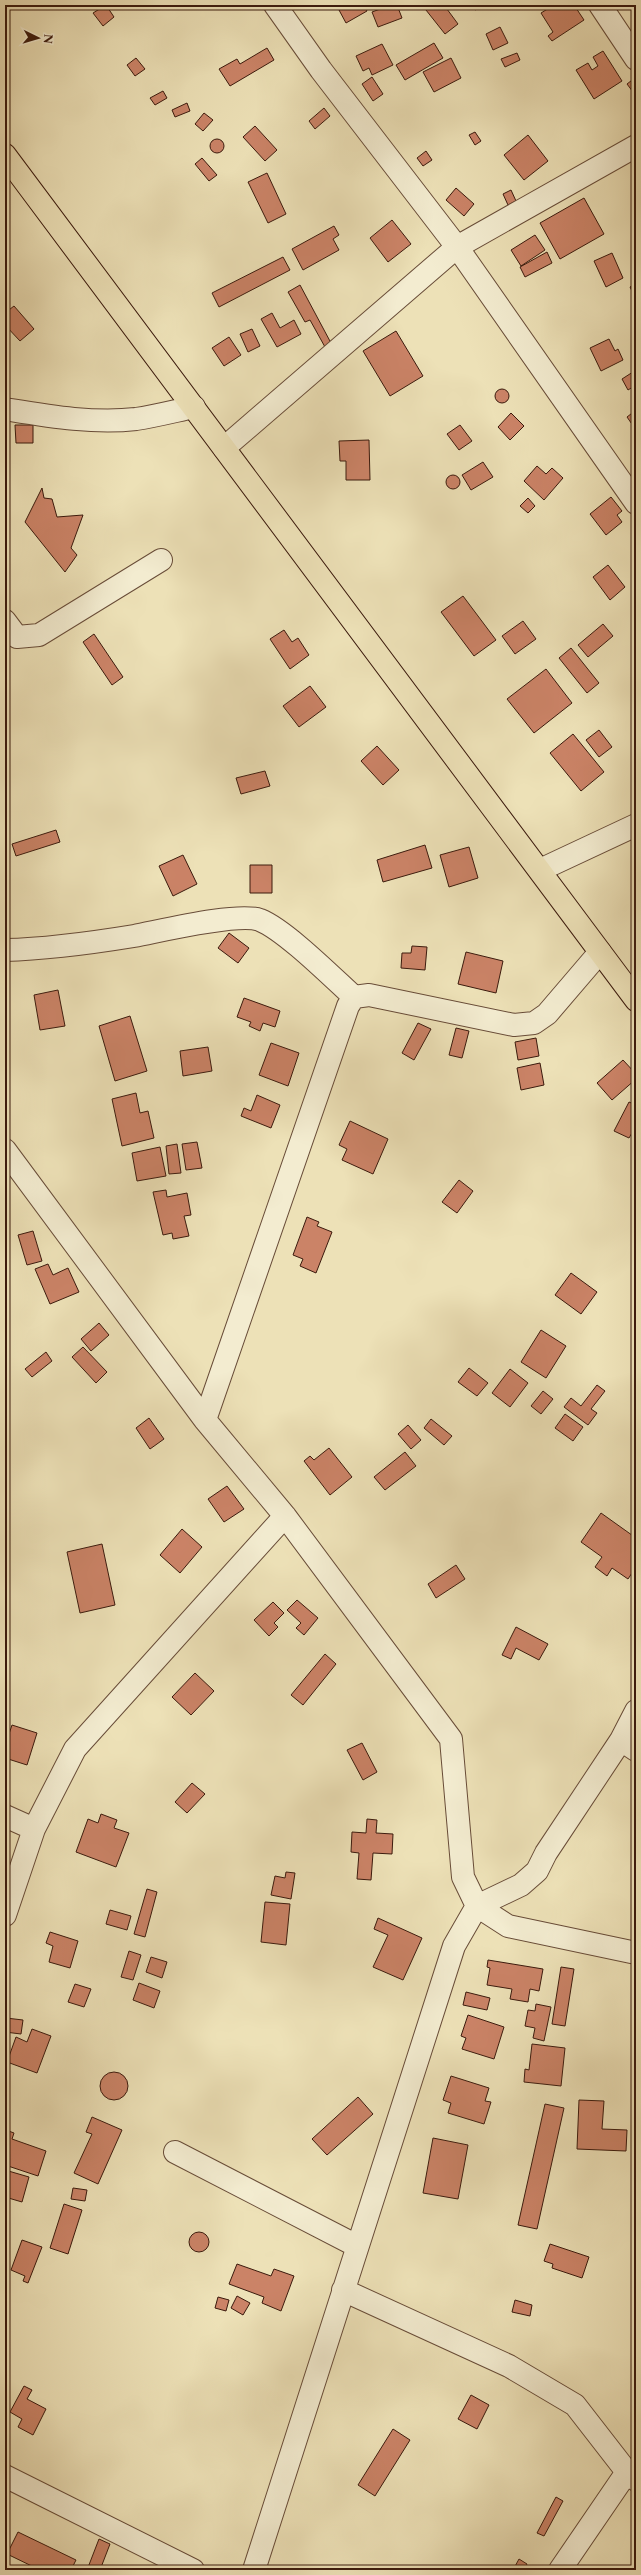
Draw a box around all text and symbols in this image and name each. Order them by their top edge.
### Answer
north arrow [18,18,58,58]
text: N [41,33,55,45]

